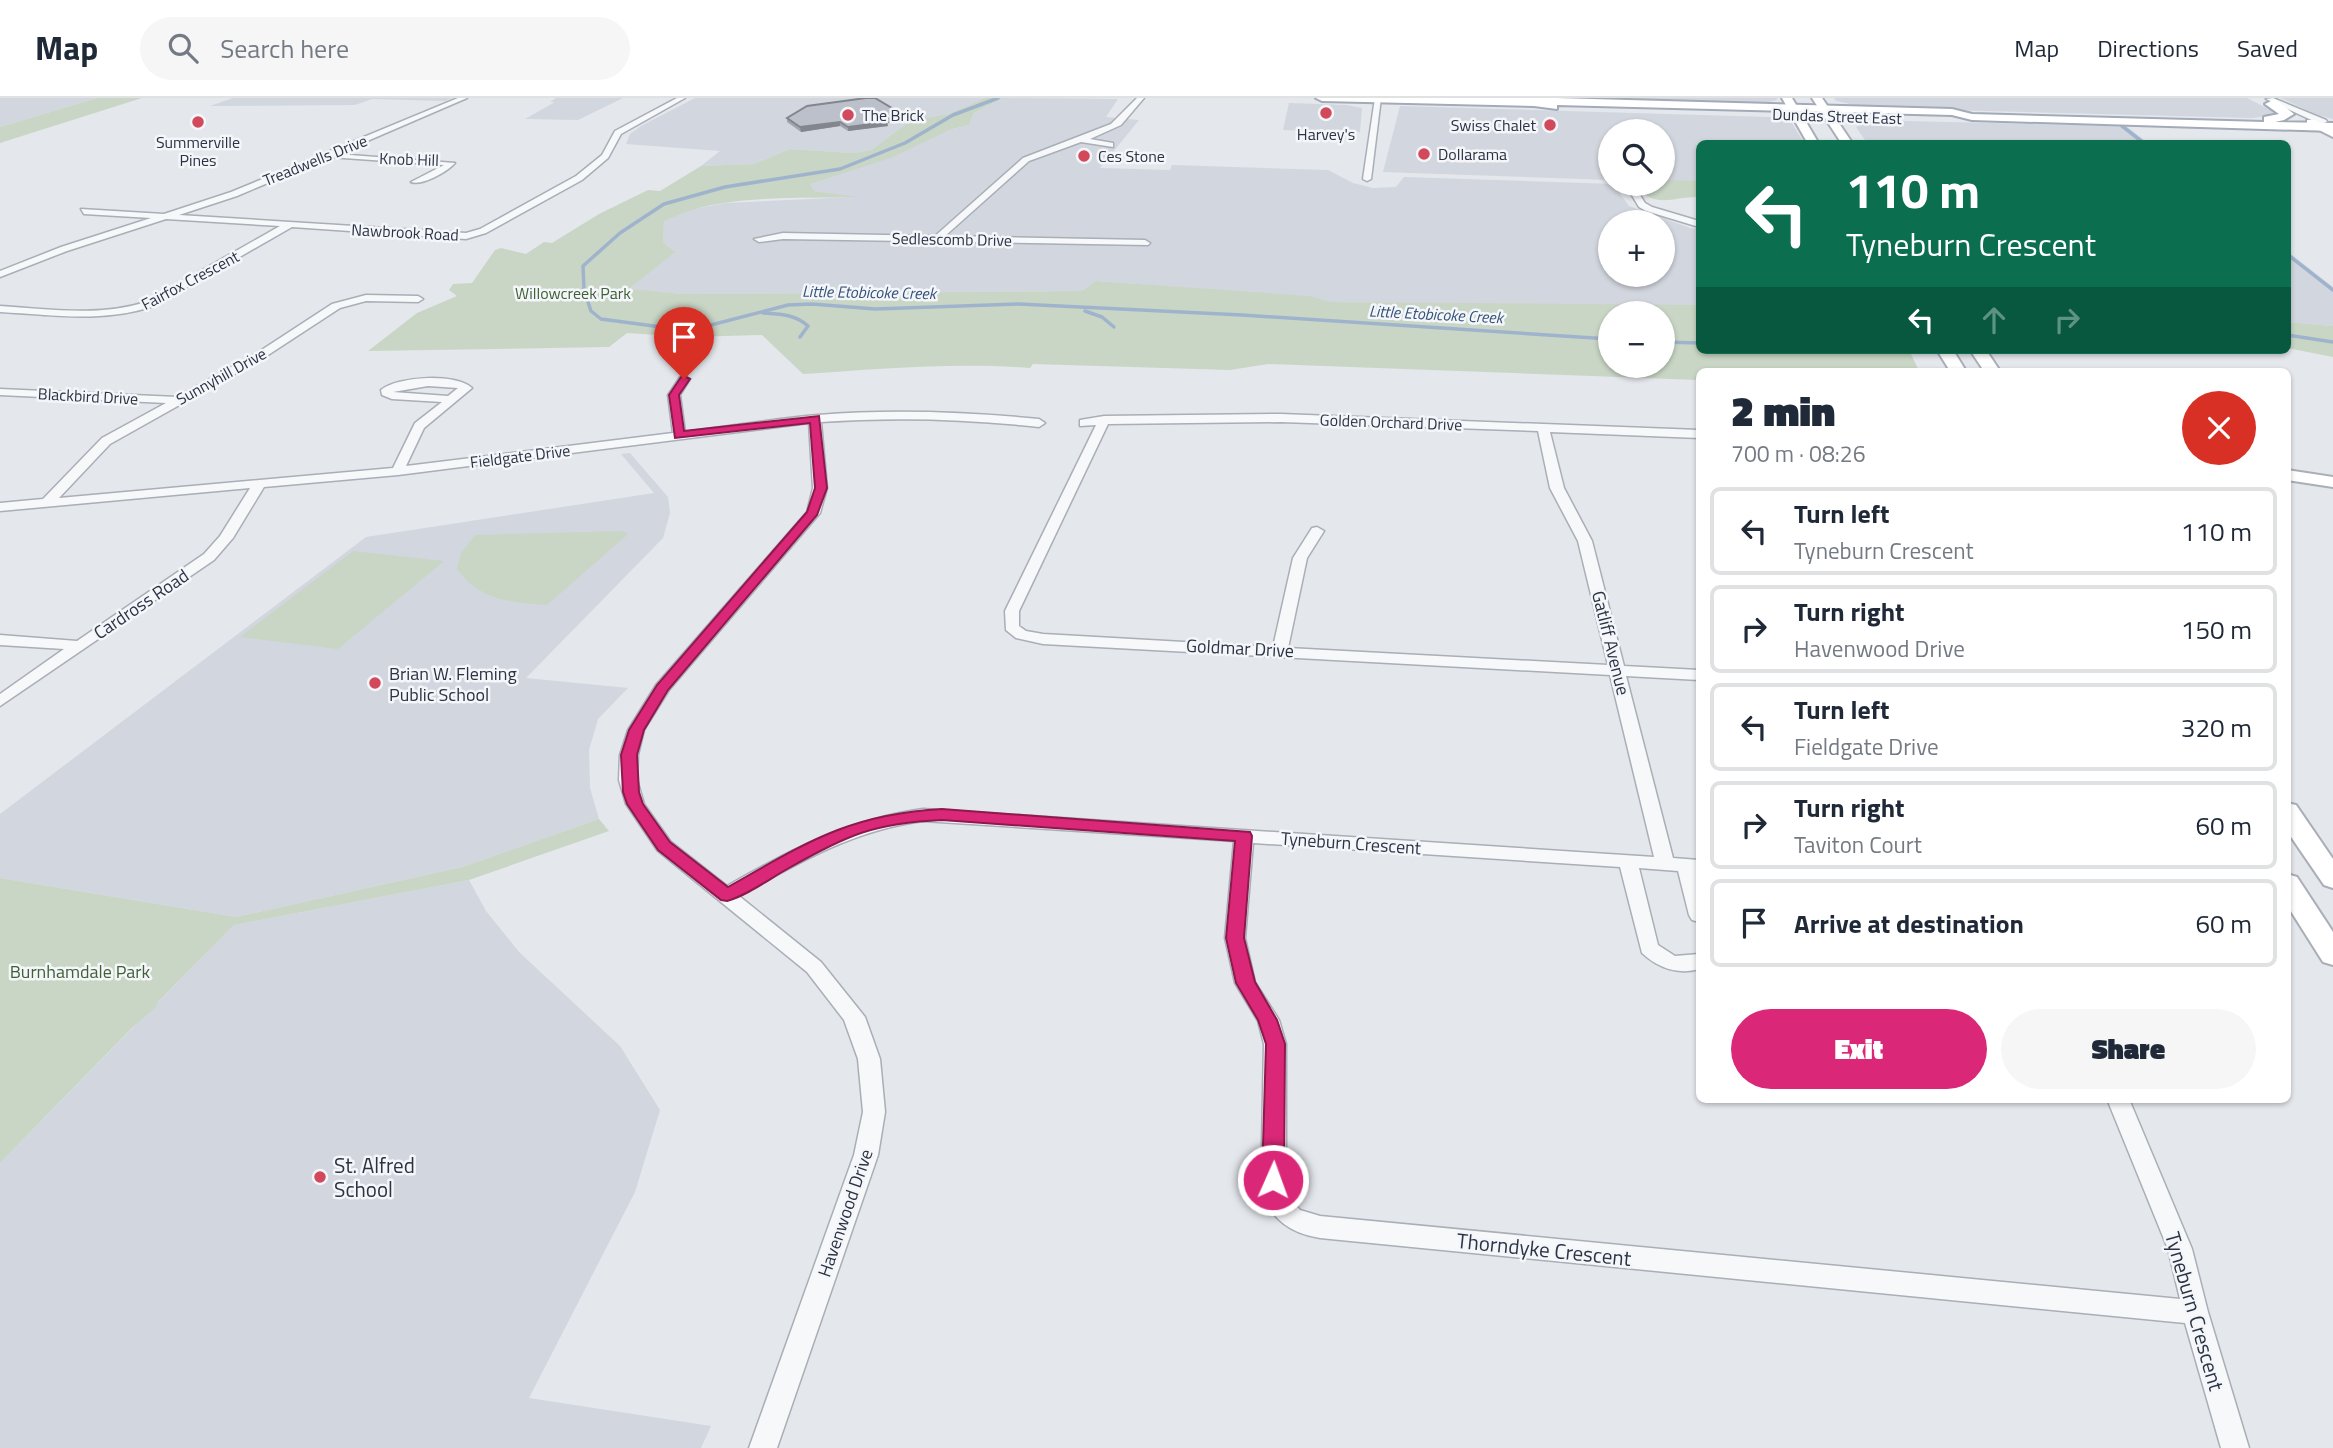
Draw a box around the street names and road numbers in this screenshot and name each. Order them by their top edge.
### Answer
street label: Dundas Street East [1772,102,1903,130]
street label: Treadwells Drive [259,128,371,192]
street label: Knob Hill [379,146,439,172]
street label: Nawbrook Road [351,217,459,247]
street label: Sedlescomb Drive [892,226,1012,252]
street label: Fairfox Crescent [137,244,244,316]
street label: Sunnyhill Drive [171,341,271,411]
street label: Blackbird Drive [37,381,139,411]
street label: Golden Orchard Drive [1319,408,1463,436]
street label: Fieldgate Drive [469,438,571,474]
street label: Cardross Road [88,562,194,646]
street label: Gatliff Avenue [1585,588,1637,698]
street label: Goldmar Drive [1185,632,1295,664]
street label: Tyneburn Crescent [1280,825,1423,861]
street label: Havenwood Drive [810,1145,880,1281]
street label: Thorndyke Crescent [1455,1224,1633,1274]
street label: Tyneburn Crescent [2157,1228,2233,1395]

